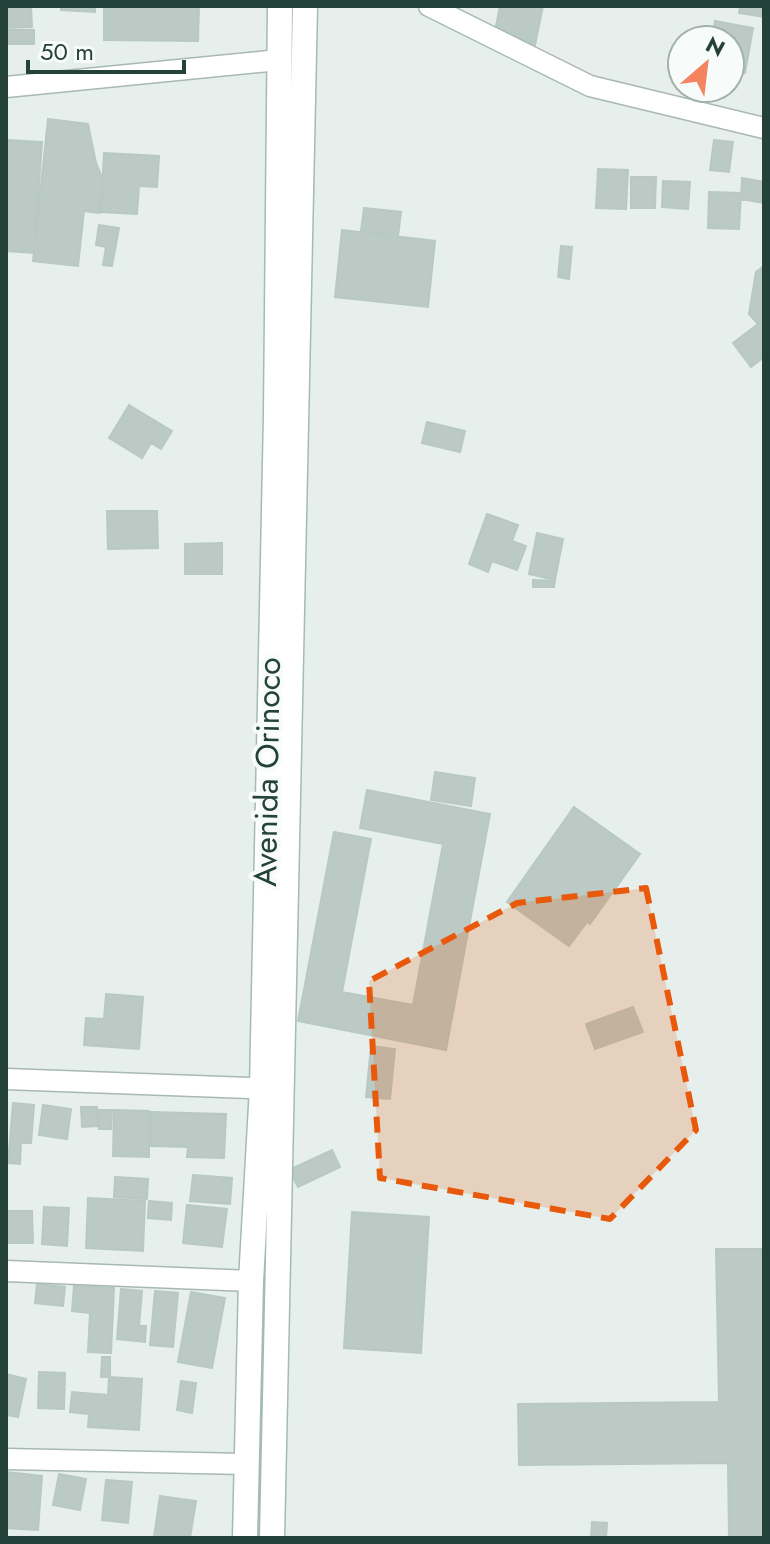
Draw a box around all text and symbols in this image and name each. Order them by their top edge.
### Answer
scale bar [28,24,184,74]
north arrow [666,24,746,104]
text: N [700,28,731,65]
text: 50 m [40,34,94,69]
street label: Avenida Orinoco [242,657,292,887]

